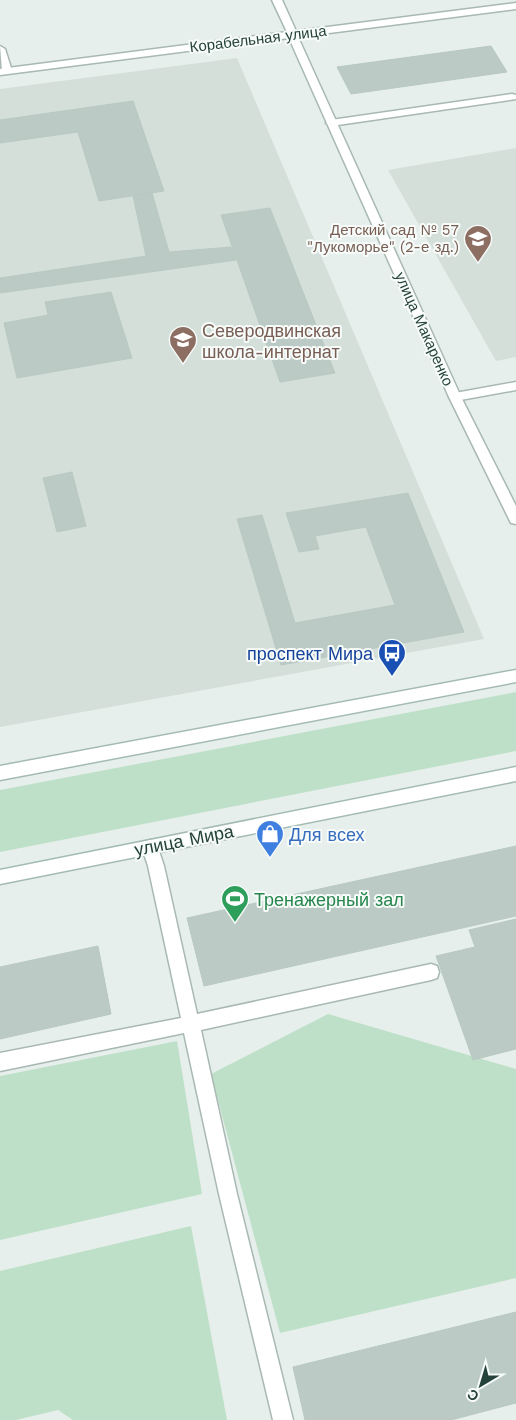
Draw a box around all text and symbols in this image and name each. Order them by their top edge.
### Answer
street label: Корабельная улица [189,22,328,56]
place label: Детский сад № 57 "Лукоморье" (2-е зд.) [307,221,459,256]
school or university icon: Детский сад № 57 "Лукоморье" (2-е зд.) [463,224,493,263]
street label: улица Макаренко [391,269,457,389]
place label: Северодвинская школа-интернат [202,320,341,362]
school or university icon: Северодвинская школа-интернат [168,325,198,364]
bus stop icon: проспект Мира [377,638,407,677]
place label: проспект Мира [247,643,374,664]
shop icon: Для всех [255,819,285,858]
street label: улица Мира [133,820,236,860]
place label: Для всех [289,824,365,845]
sports icon: Тренажерный зал [220,884,250,923]
place label: Тренажерный зал [254,889,404,910]
north arrow [456,1360,506,1410]
text: С [464,1386,482,1405]

